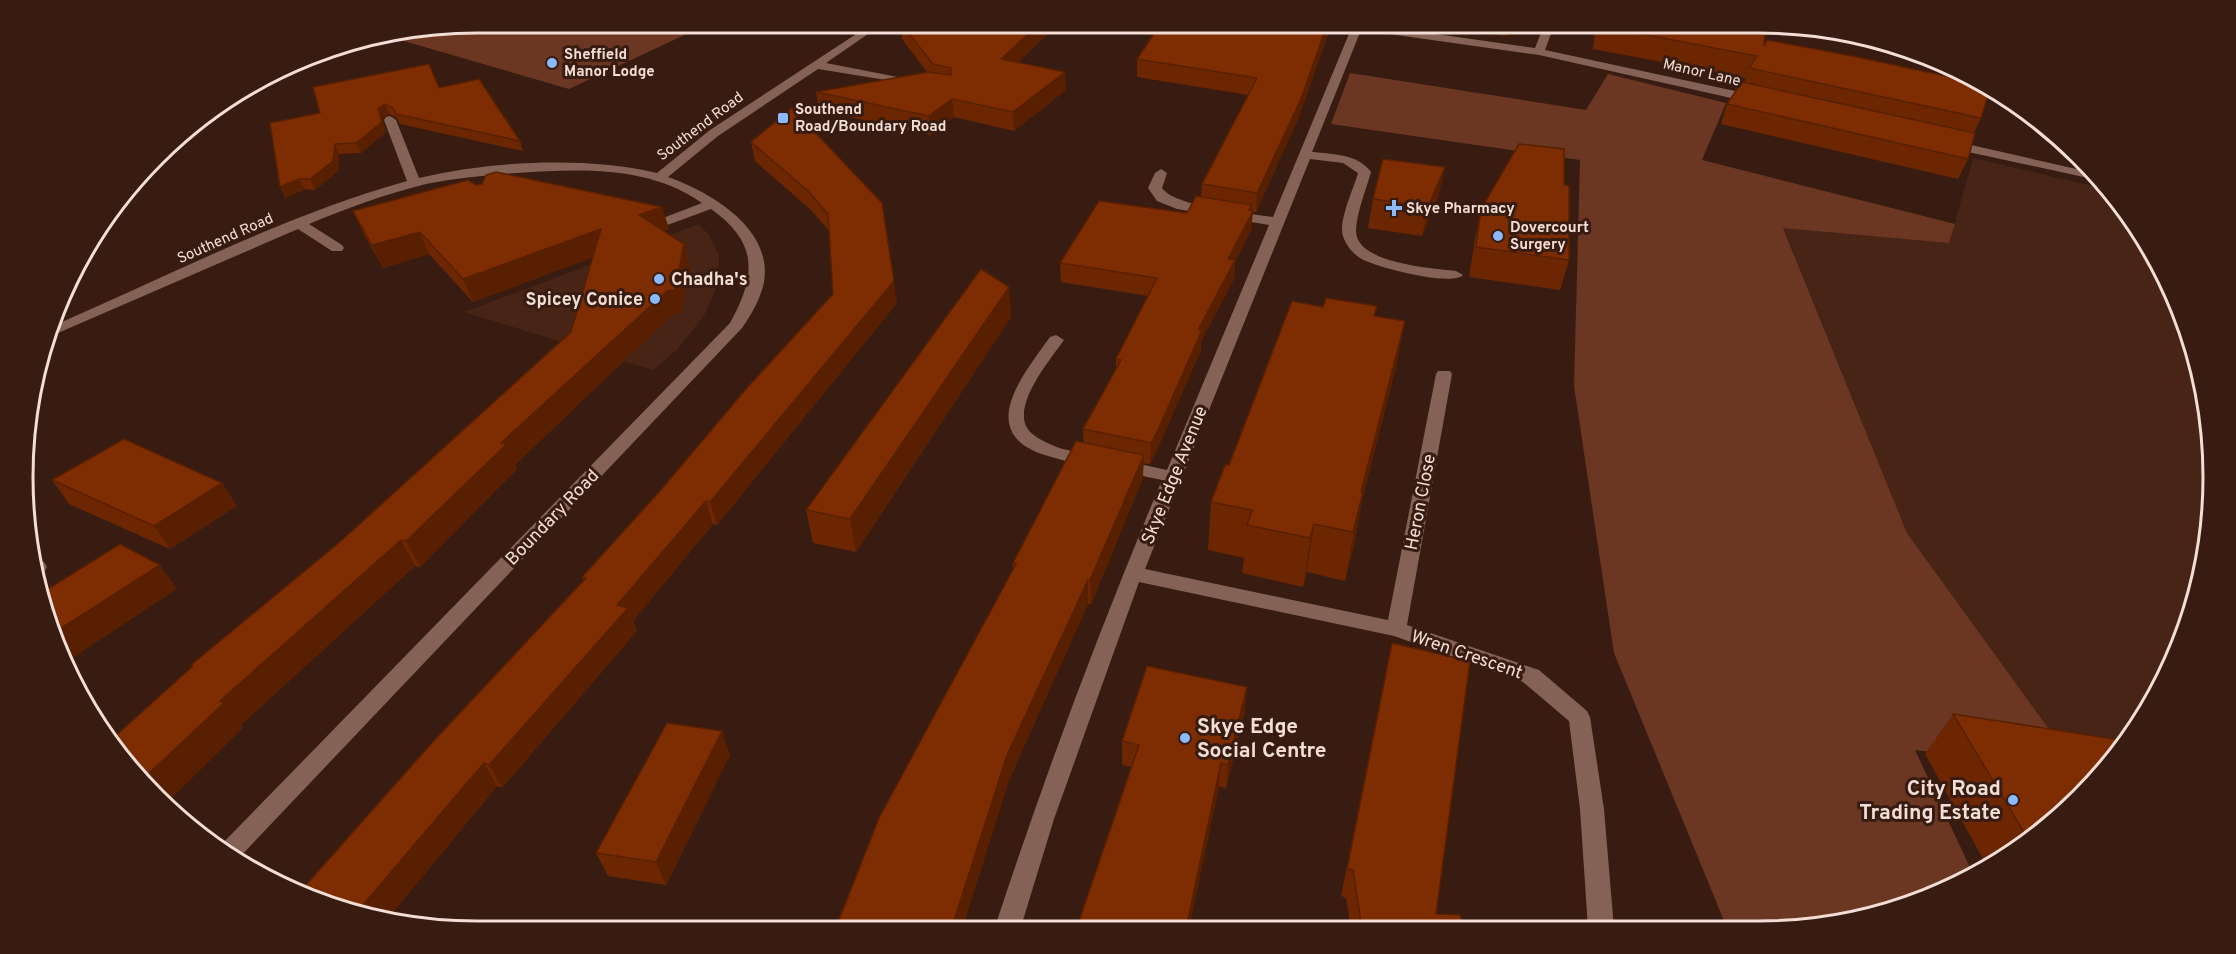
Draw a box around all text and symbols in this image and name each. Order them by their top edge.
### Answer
place label: Sheffield Manor Lodge [564,46,655,82]
street label: Manor Lane [1661,55,1742,92]
marker: Sheffield Manor Lodge [545,56,559,70]
street label: Southend Road [654,89,748,166]
place label: Southend Road/Boundary Road [795,101,946,137]
marker: Southend Road/Boundary Road [776,111,790,125]
place label: Skye Pharmacy [1406,200,1515,219]
marker: Skye Pharmacy [1387,201,1401,215]
street label: Southend Road [175,210,277,269]
place label: Dovercourt Surgery [1510,219,1589,255]
marker: Dovercourt Surgery [1491,229,1505,243]
place label: Chadha's [671,269,748,292]
marker: Chadha's [652,272,666,286]
place label: Spicey Conice [525,289,643,312]
marker: Spicey Conice [648,292,662,306]
street label: Skye Edge Avenue [1137,403,1214,548]
street label: Heron Close [1401,452,1442,552]
street label: Boundary Road [501,465,605,571]
street label: Wren Crescent [1408,626,1525,685]
place label: Skye Edge Social Centre [1197,714,1326,765]
marker: Skye Edge Social Centre [1178,731,1192,745]
place label: City Road Trading Estate [1859,776,2001,827]
marker: City Road Trading Estate [2006,793,2020,807]

